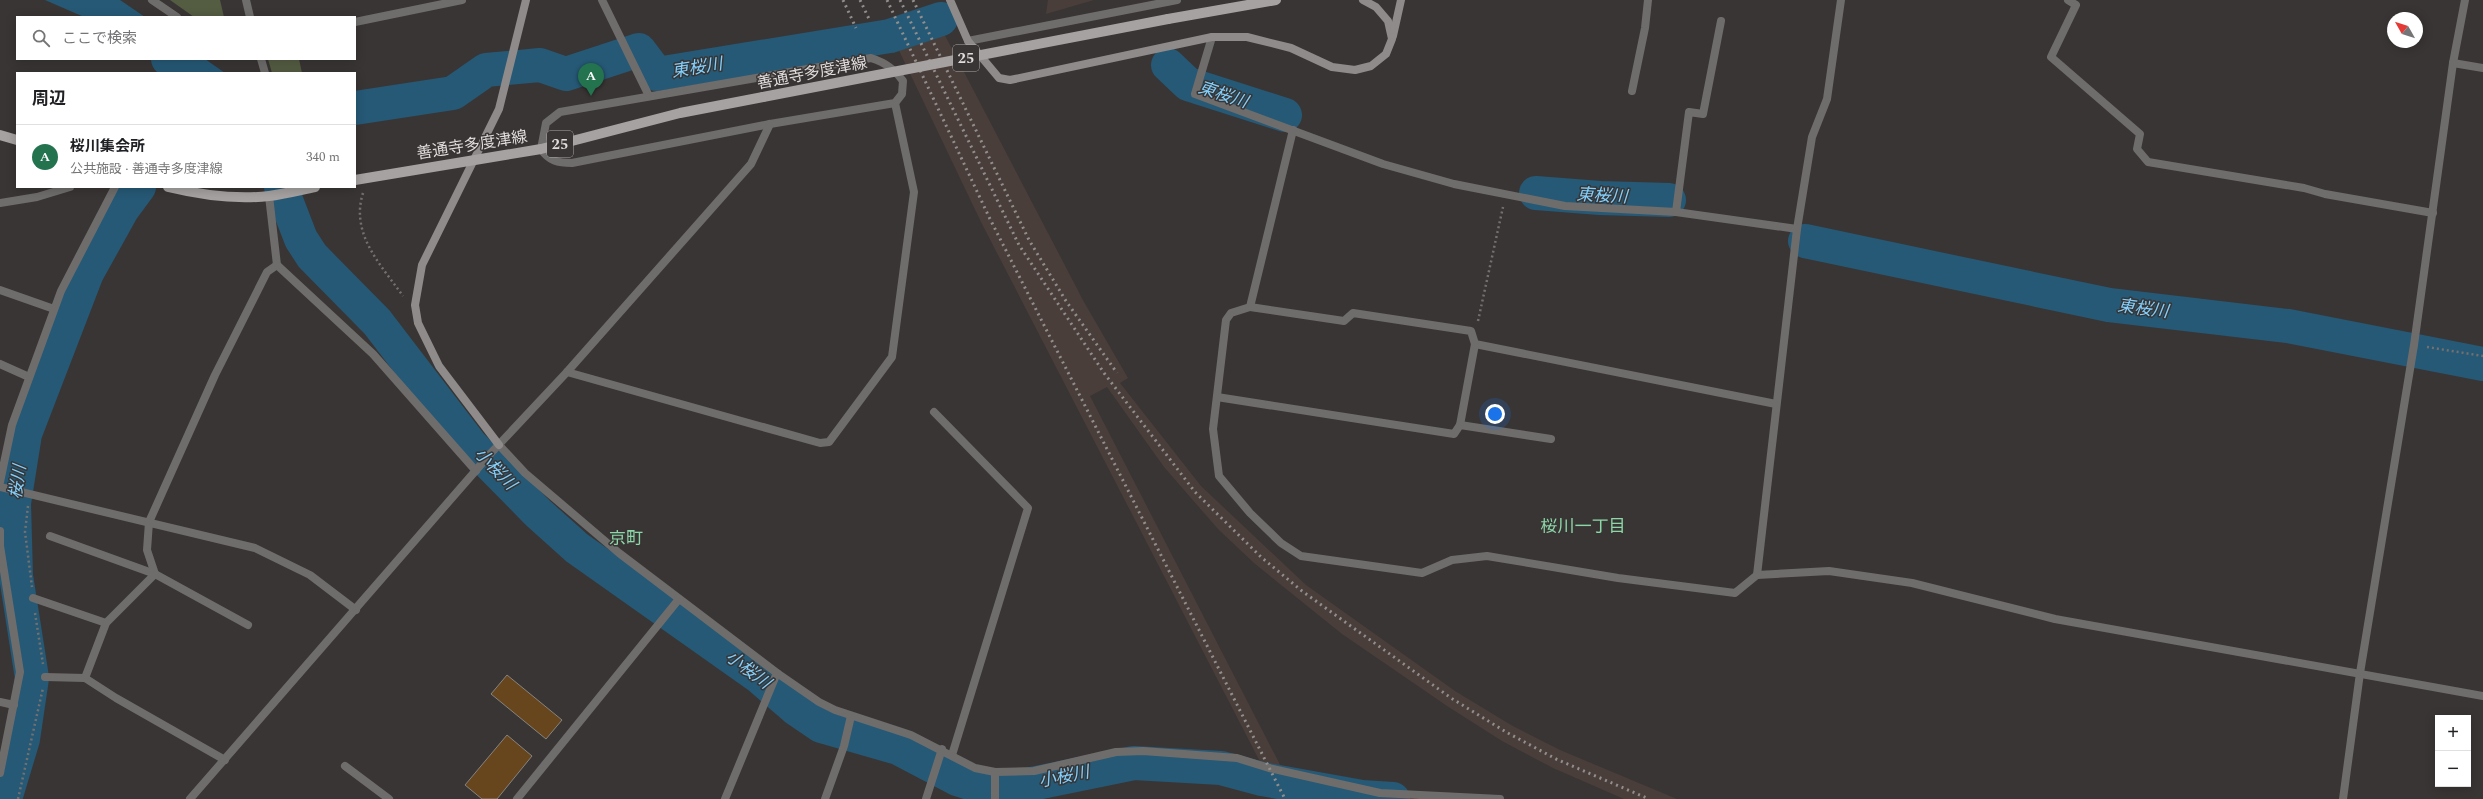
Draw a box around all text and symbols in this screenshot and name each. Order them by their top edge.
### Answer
north arrow [2387,12,2423,48]
search box [16,16,356,60]
icon: search [30,27,52,49]
text: ここで検索 [62,27,137,50]
road number: 25 [953,45,979,71]
water label: 東桜川 [670,51,726,85]
street label: 善通寺多度津線 [755,51,869,95]
pin: A [578,63,604,96]
water label: 東桜川 [1195,75,1253,116]
text: 周辺 [32,86,66,112]
street label: 善通寺多度津線 [415,124,529,166]
road number: 25 [547,131,573,157]
text: 桜川集会所 [70,135,145,158]
text: A [40,147,50,167]
text: 340 m [306,147,340,167]
text: 公共施設 · 善通寺多度津線 [70,159,223,179]
water label: 東桜川 [1576,182,1630,210]
water label: 東桜川 [2116,293,2172,325]
your location [1485,404,1505,424]
water label: 小桜川 [468,442,523,498]
water label: 桜川 [3,461,34,501]
district label: 桜川一丁目 [1541,514,1626,540]
district label: 京町 [609,526,643,552]
water label: 小桜川 [720,644,778,697]
map controls [2435,715,2471,787]
button: + [2435,715,2471,751]
button: − [2435,751,2471,787]
water label: 小桜川 [1036,759,1093,795]

